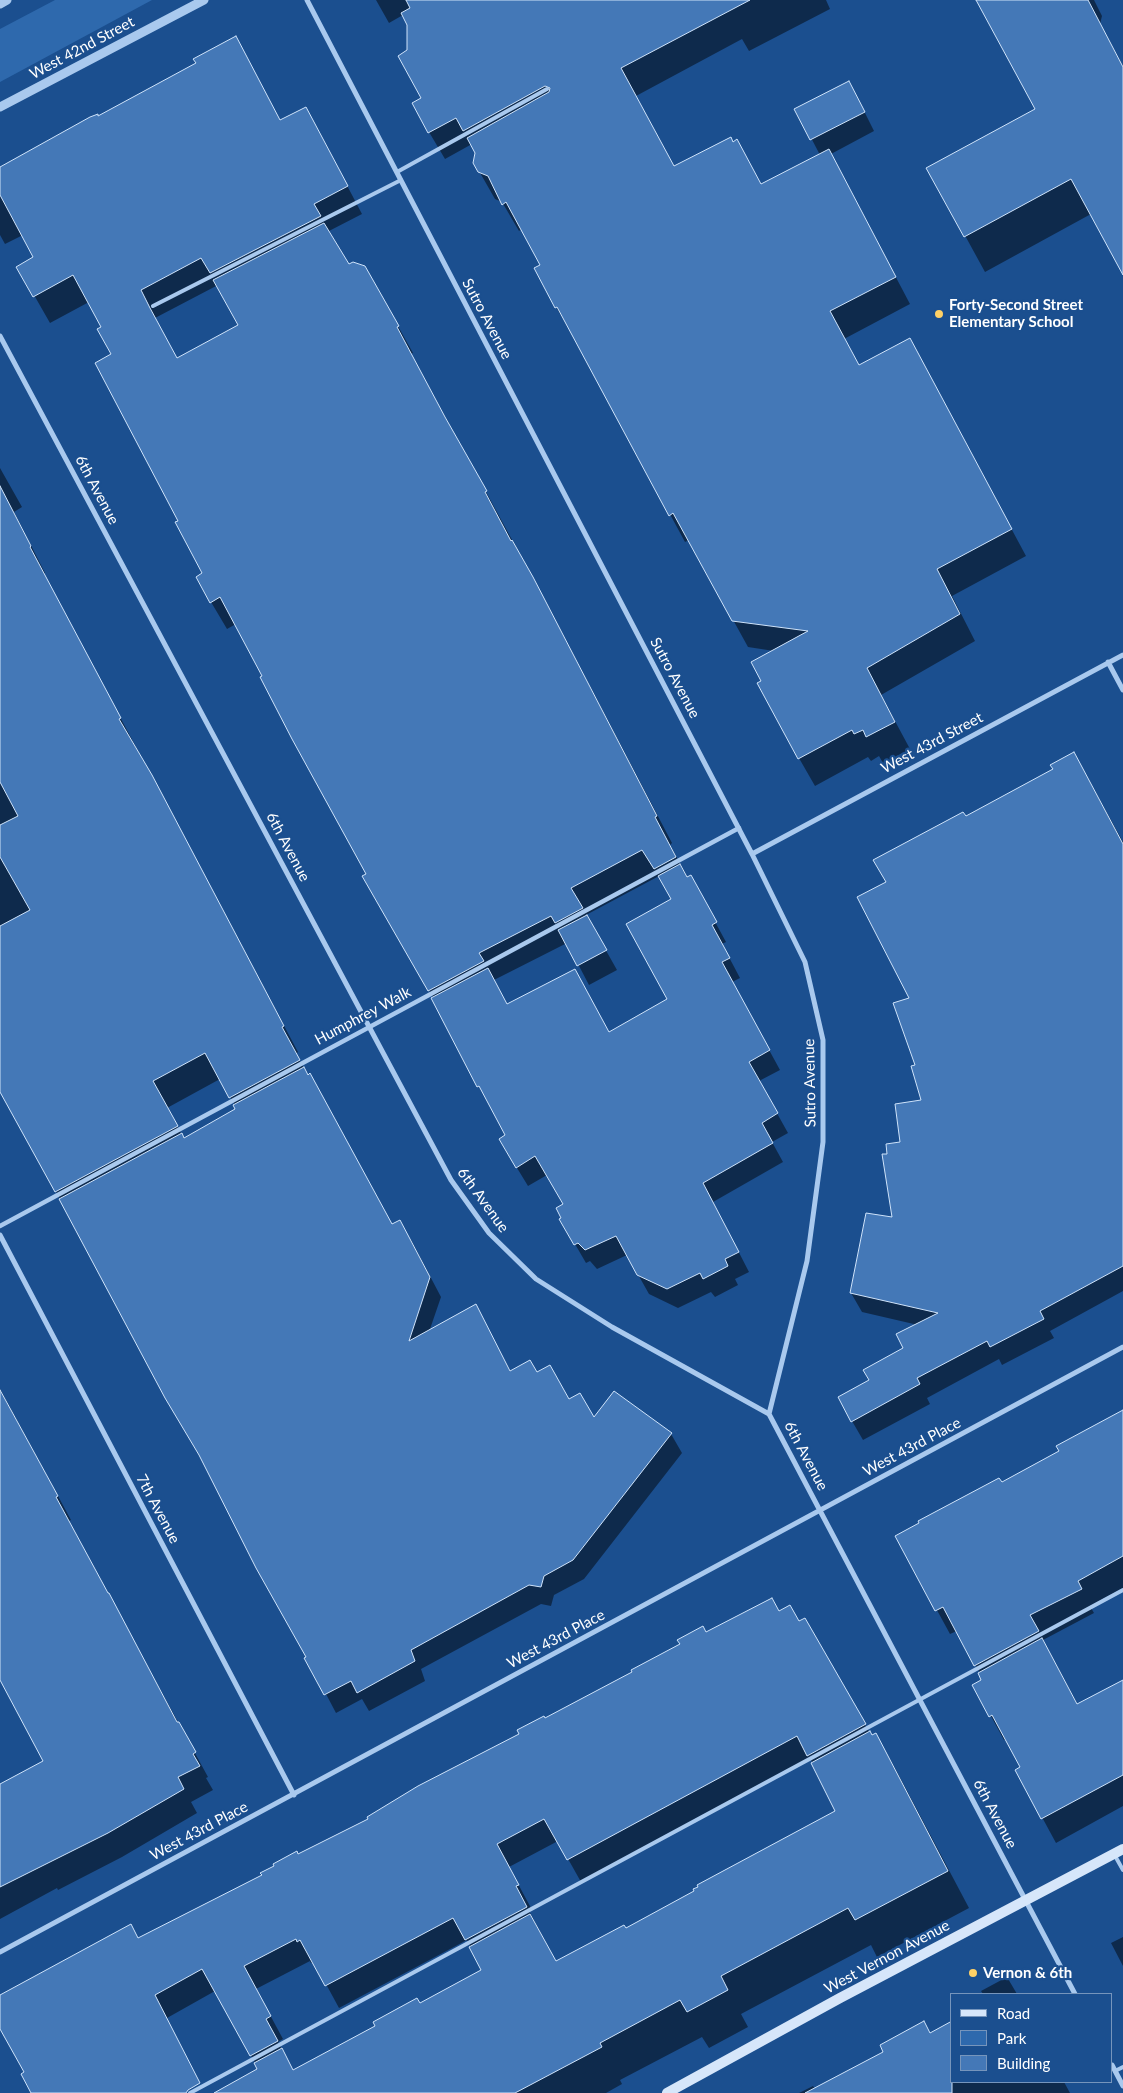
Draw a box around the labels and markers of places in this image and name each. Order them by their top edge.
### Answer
place label: Forty-Second Street Elementary School [949,296,1083,331]
marker: Forty-Second Street Elementary School [933,308,945,320]
place label: Vernon & 6th [983,1964,1072,1982]
marker: Vernon & 6th [967,1967,979,1979]

